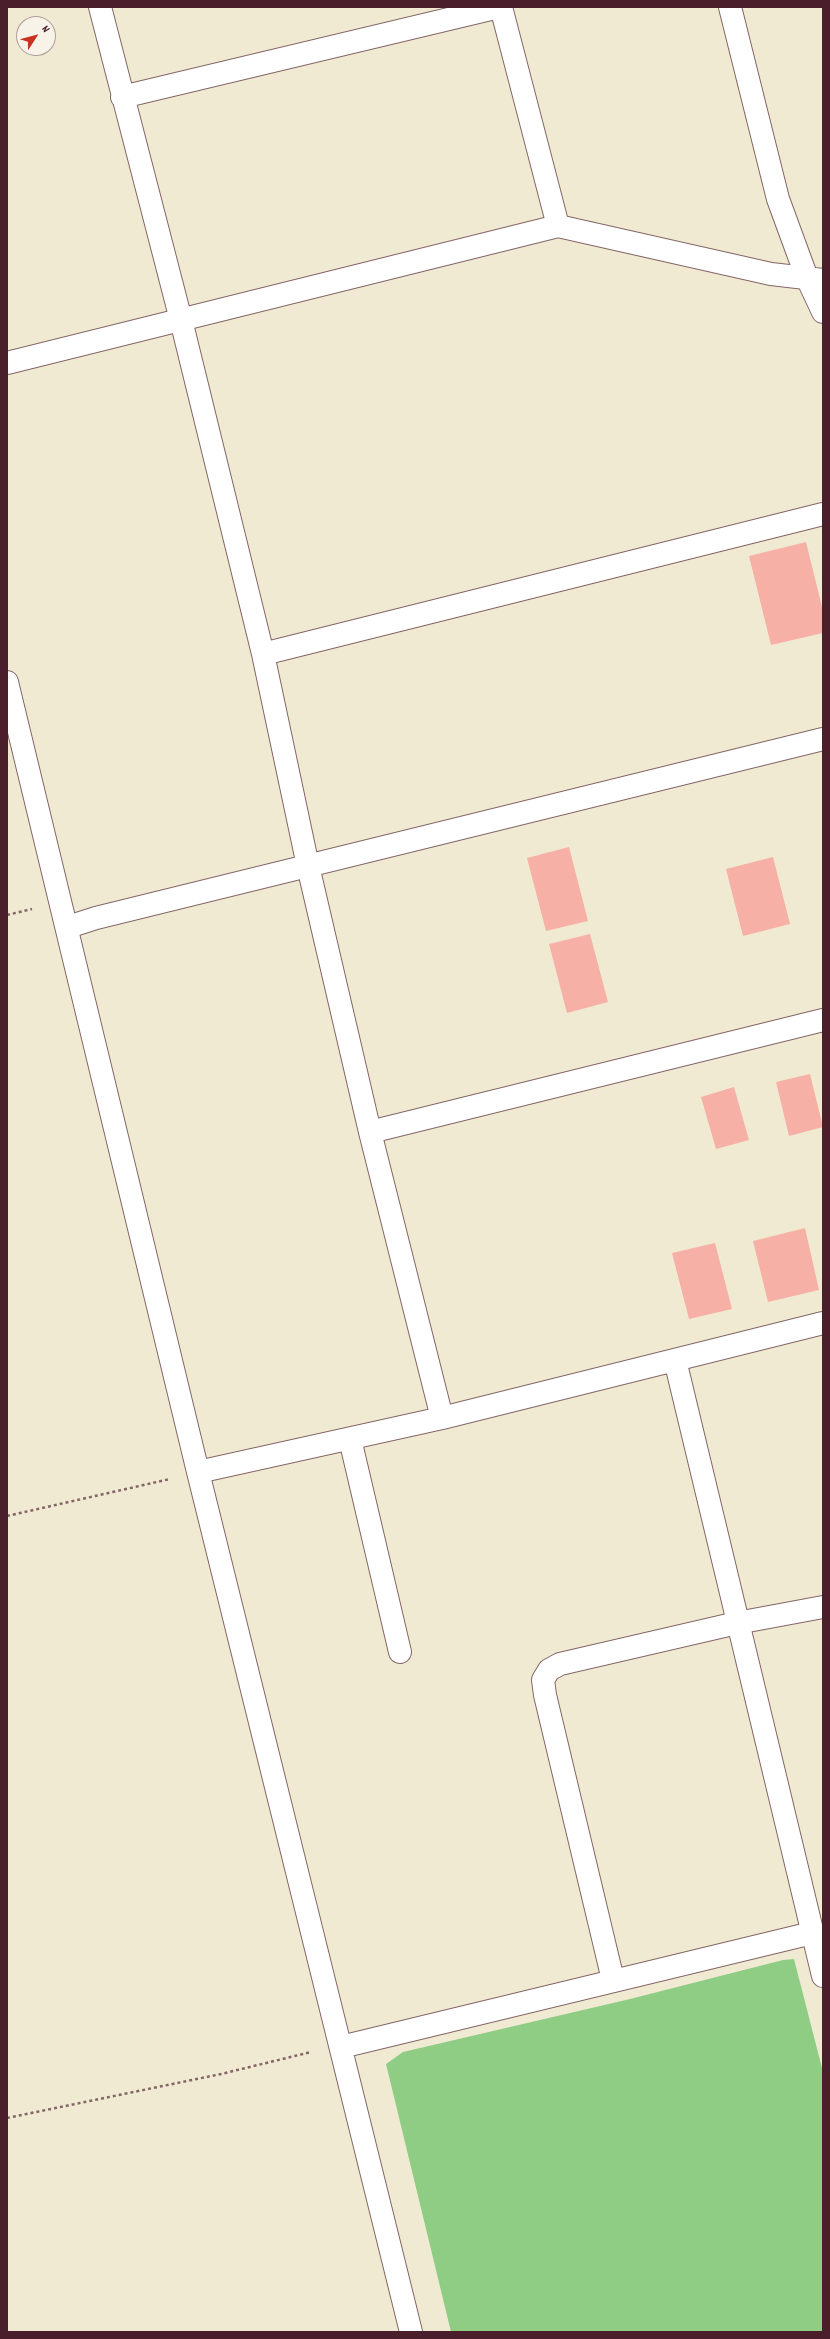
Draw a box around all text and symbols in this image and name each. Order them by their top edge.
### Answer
north arrow [16,16,56,56]
text: N [37,23,53,36]

